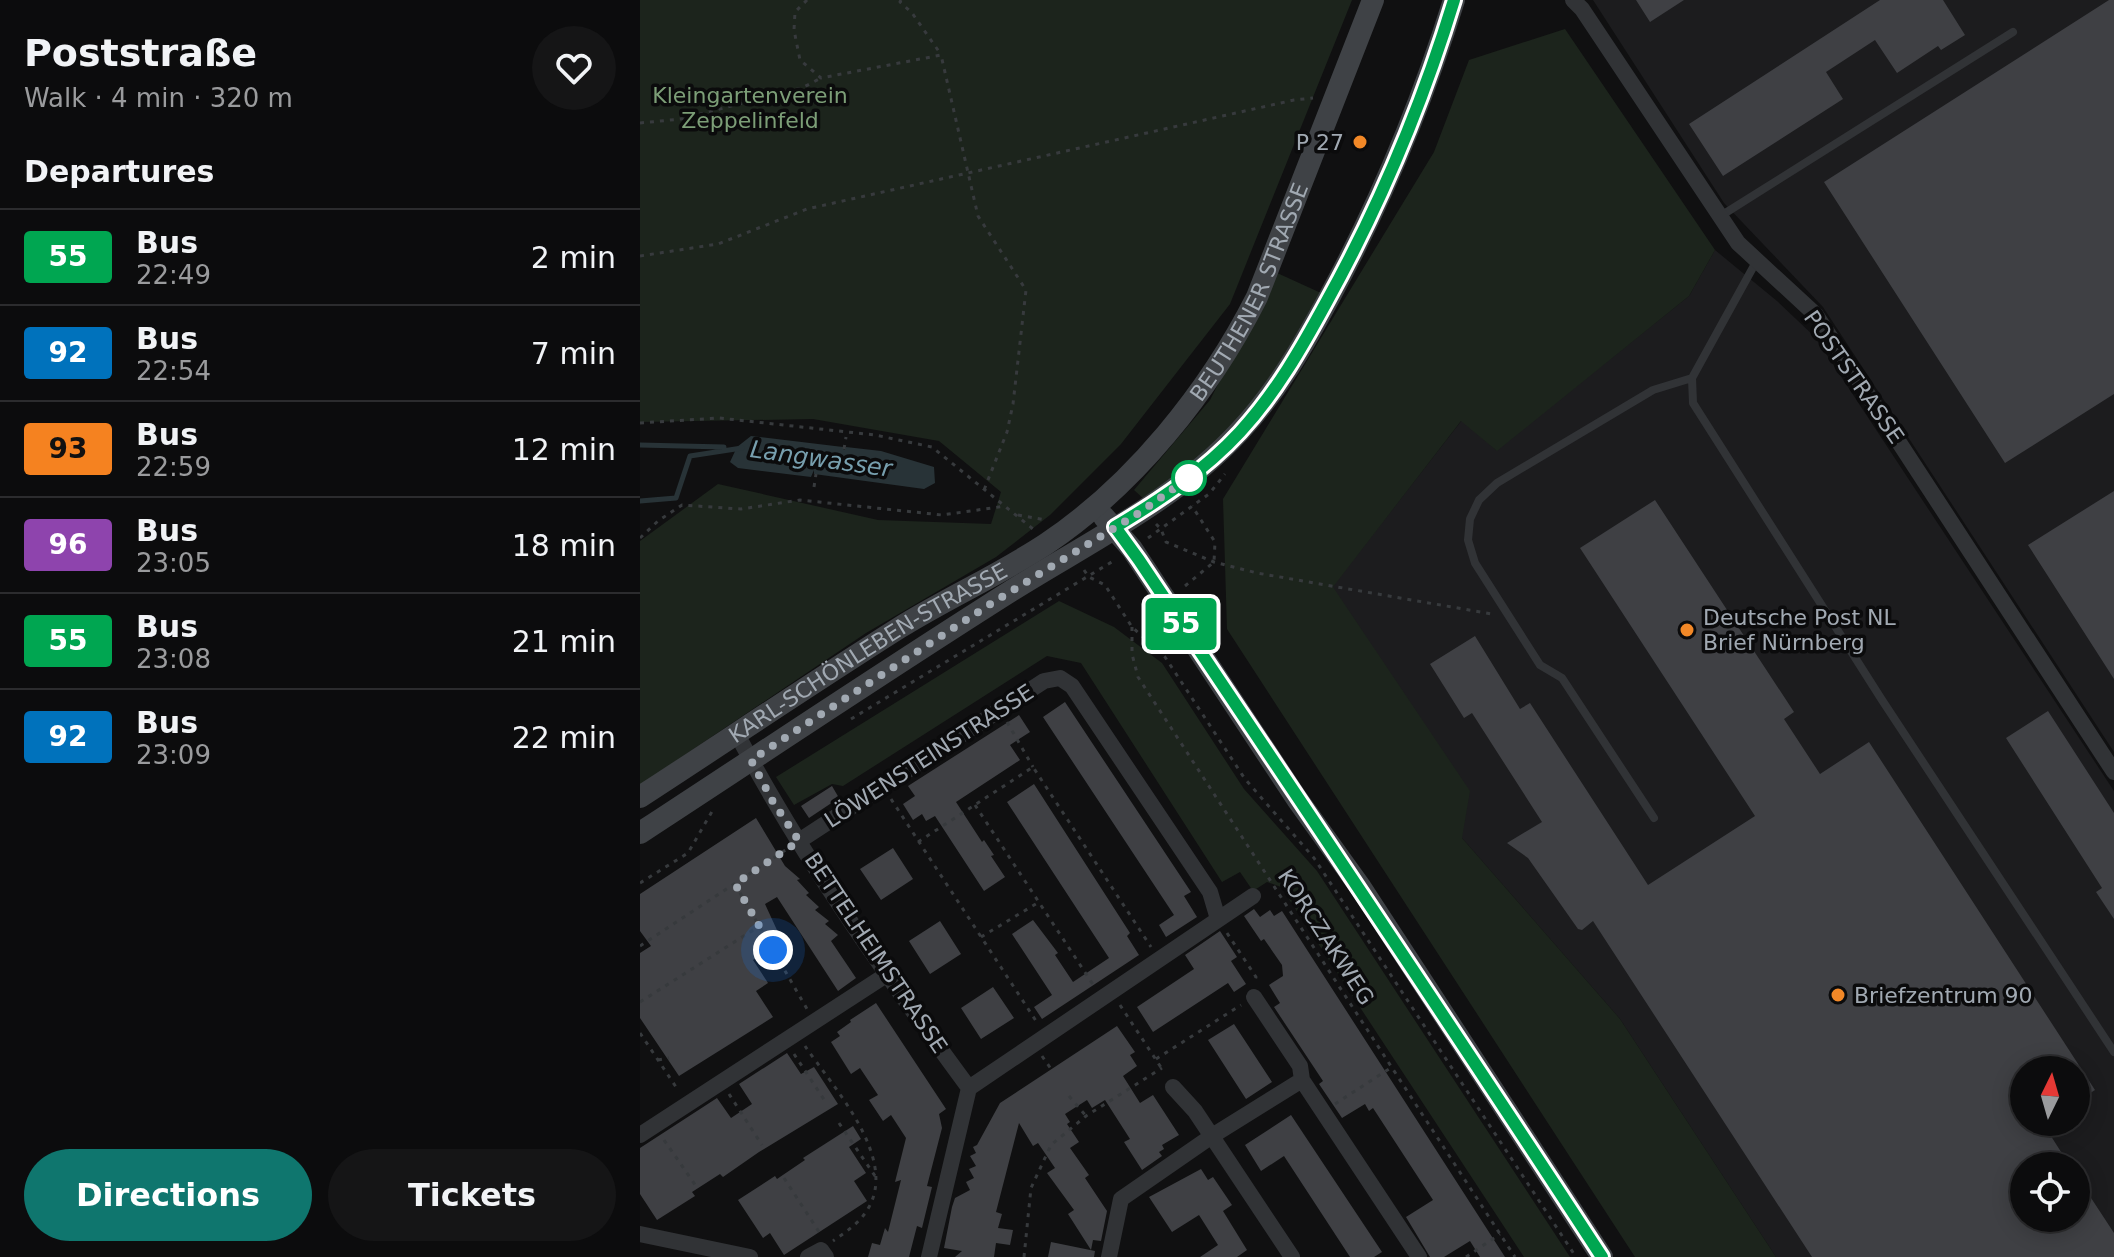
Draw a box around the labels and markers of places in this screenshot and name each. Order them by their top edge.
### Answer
place label: P 27 [1296,130,1344,155]
marker: P 27 [1351,133,1369,151]
unlabelled marker [1172,461,1206,495]
place label: Deutsche Post NL Brief Nürnberg [1703,605,1897,655]
marker: Deutsche Post NL Brief Nürnberg [1678,621,1696,639]
place label: Briefzentrum 90 [1854,983,2033,1008]
marker: Briefzentrum 90 [1829,986,1847,1004]

